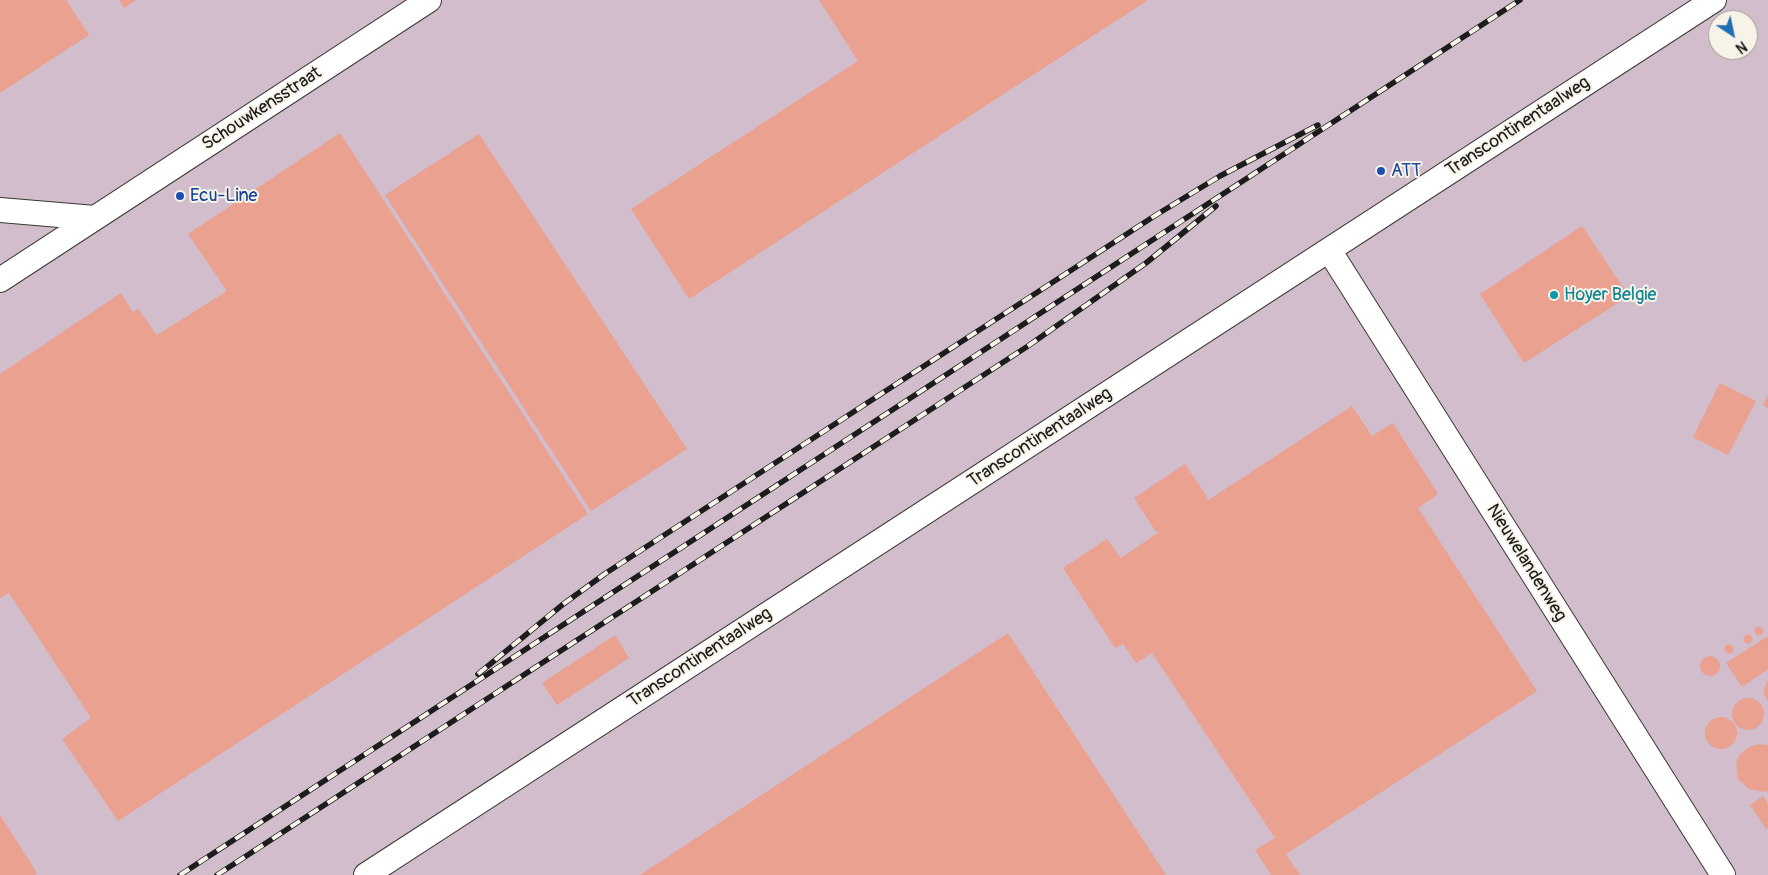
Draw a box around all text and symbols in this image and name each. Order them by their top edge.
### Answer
north arrow [1708,10,1758,60]
text: N [1732,37,1750,57]
street label: Schouwkensstraat [198,62,326,156]
street label: Transcontinentaalweg [1442,72,1594,182]
place label: ATT [1391,160,1421,182]
marker: ATT [1375,165,1387,177]
place label: Ecu-Line [190,185,257,207]
marker: Ecu-Line [174,190,186,202]
place label: Hoyer Belgie [1564,284,1656,306]
marker: Hoyer Belgie [1548,289,1560,301]
street label: Transcontinentaalweg [964,383,1116,493]
street label: Nieuwelandenweg [1481,500,1571,626]
street label: Transcontinentaalweg [624,603,776,713]

